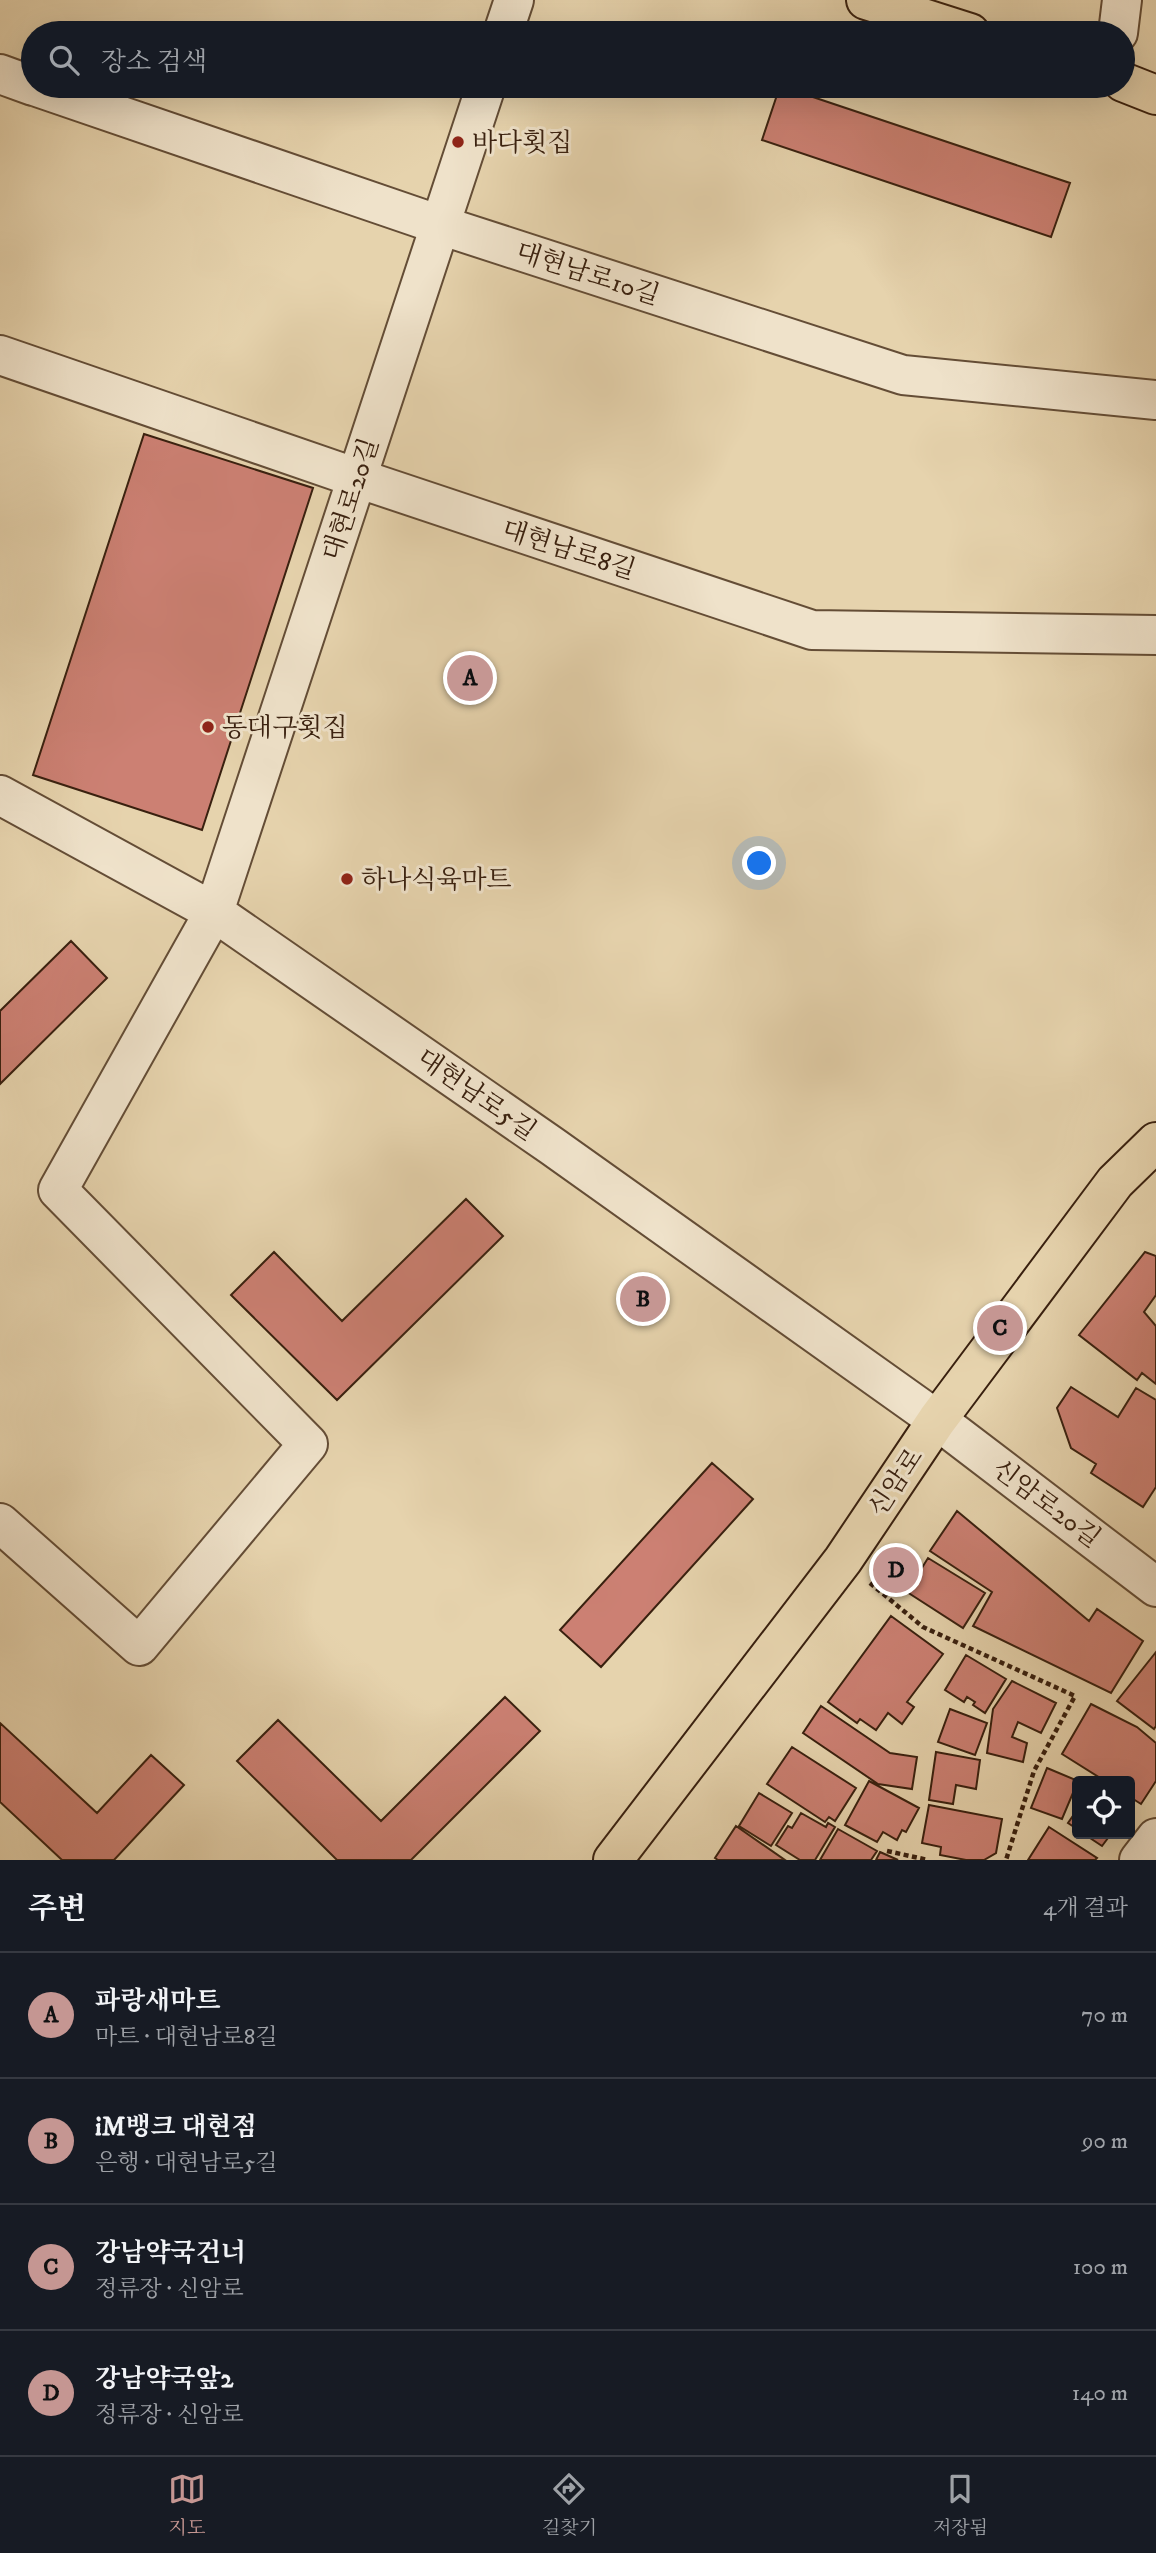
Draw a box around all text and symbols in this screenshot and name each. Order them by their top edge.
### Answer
search box [21,21,1135,98]
icon: search [45,41,83,79]
text: 장소 검색 [101,46,207,79]
place label: 바다횟집 [472,127,572,160]
marker: 바다횟집 [450,134,466,150]
street label: 대현남로10길 [512,236,664,313]
street label: 대현로20길 [316,434,387,565]
street label: 대현남로8길 [498,513,640,588]
pin: A [447,652,493,704]
place label: 동대구횟집 [222,712,348,745]
marker: 동대구횟집 [200,719,216,735]
your location [742,846,776,880]
place label: 하나식육마트 [361,864,512,897]
marker: 하나식육마트 [339,871,355,887]
street label: 대현남로5길 [410,1042,542,1148]
pin: B [620,1273,666,1325]
pin: C [977,1302,1023,1354]
street label: 신암로 [861,1442,931,1523]
street label: 신암로20길 [985,1453,1107,1556]
pin: D [873,1544,919,1596]
map controls [1072,1776,1135,1839]
button: locate [1072,1776,1135,1839]
text: 주변 [28,1891,86,1928]
text: 4개 결과 [1043,1894,1128,1923]
text: 파랑새마트 [95,1985,221,2018]
text: A [44,2001,58,2030]
text: 70 m [1081,2001,1128,2030]
text: 마트 · 대현남로8길 [95,2023,277,2052]
text: iM뱅크 대현점 [95,2111,257,2144]
text: B [44,2127,58,2156]
text: 90 m [1082,2127,1128,2156]
text: 은행 · 대현남로5길 [95,2149,277,2178]
text: 강남약국건너 [95,2237,246,2270]
text: C [43,2253,59,2282]
text: 100 m [1073,2253,1128,2282]
text: 정류장 · 신암로 [95,2275,244,2304]
text: 강남약국앞2 [95,2363,233,2396]
text: D [42,2379,60,2408]
text: 140 m [1072,2379,1128,2408]
text: 정류장 · 신암로 [95,2401,244,2430]
tab: 지도 [168,2470,206,2540]
tab: 길찾기 [542,2470,597,2540]
tab: 저장됨 [933,2470,988,2540]

